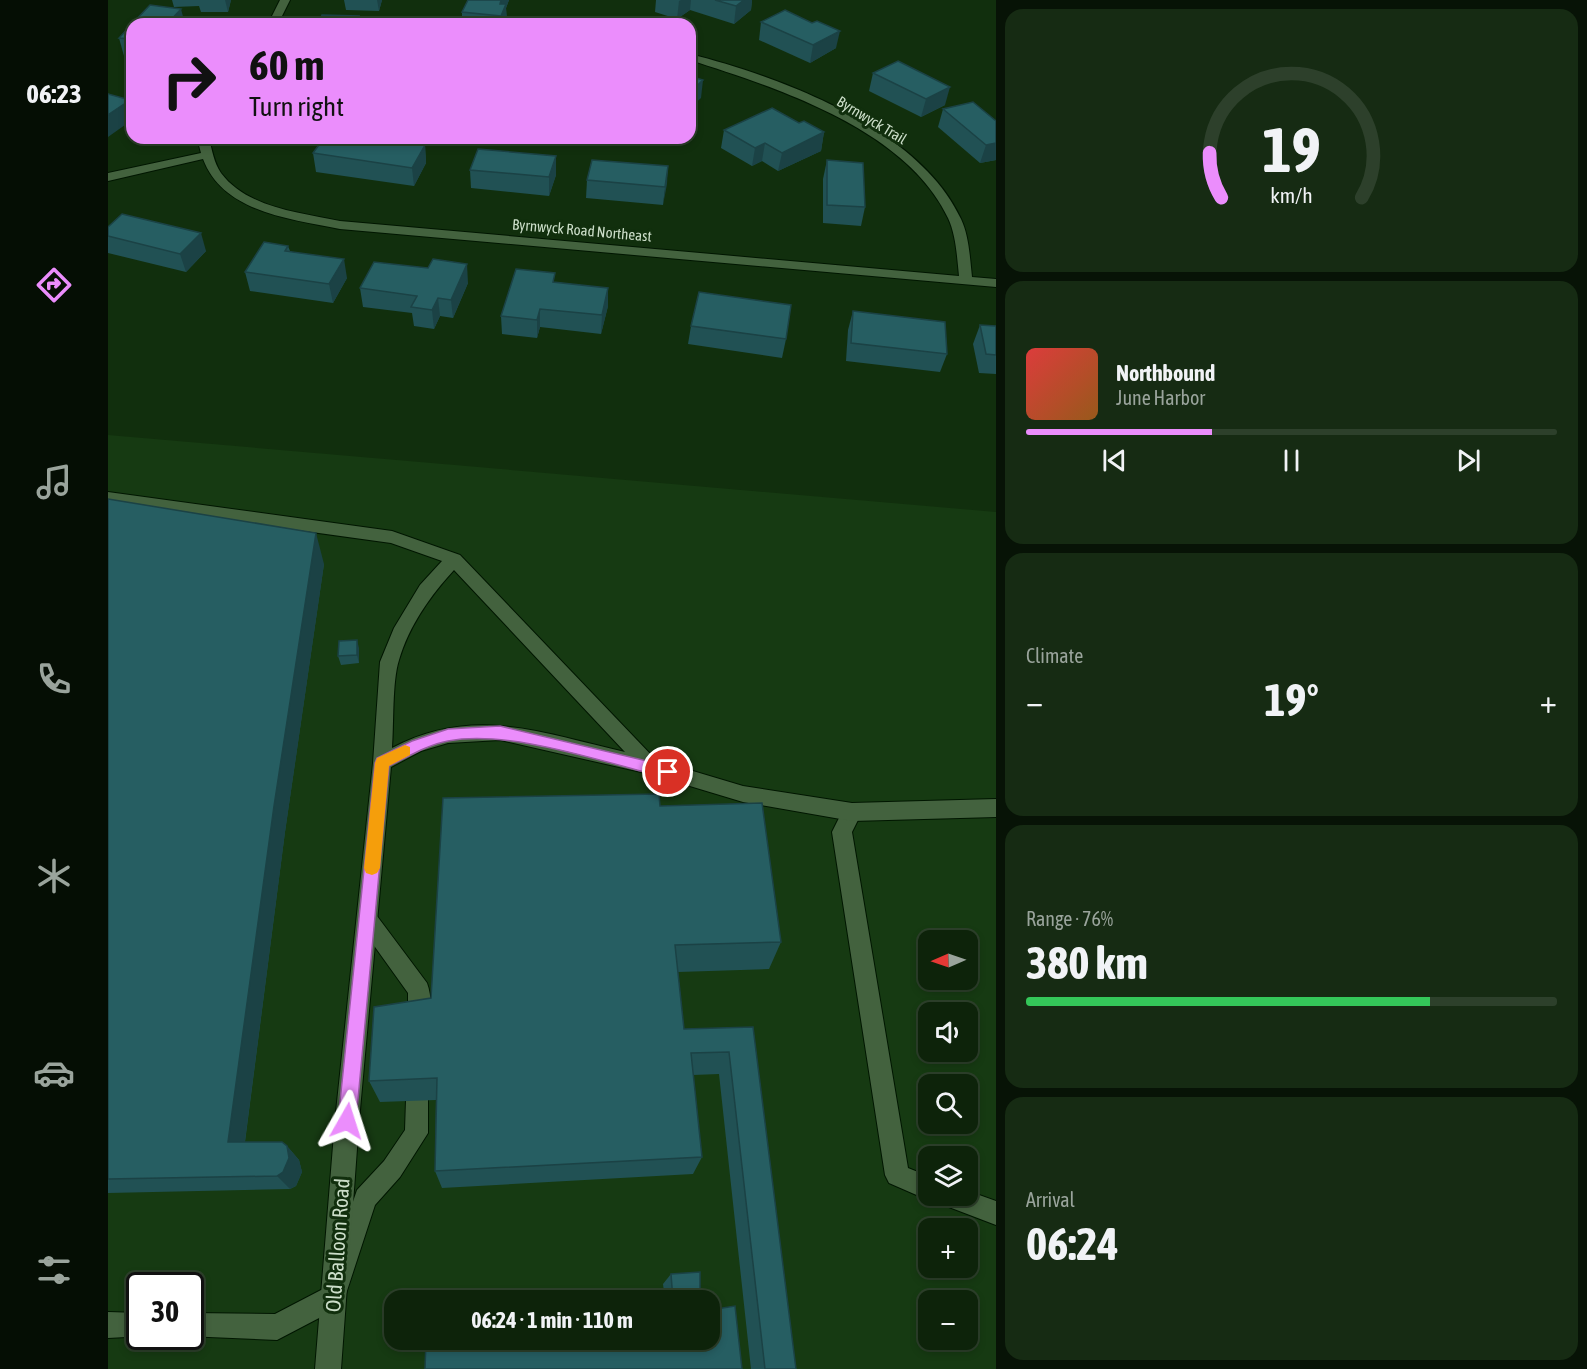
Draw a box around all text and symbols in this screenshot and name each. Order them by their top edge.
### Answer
text: 60 m [249,41,324,89]
icon: right [150,42,228,120]
text: 06:23 [26,78,82,109]
text: Turn right [249,91,344,122]
street label: Byrnwyck Trail [834,93,910,147]
text: 19 [1262,114,1321,185]
text: km/h [1270,183,1313,208]
street label: Byrnwyck Road Northeast [512,215,652,245]
icon: directions [33,264,75,306]
text: Northbound [1116,360,1215,386]
text: June Harbor [1116,386,1205,409]
icon: previous [1098,444,1131,477]
icon: pause [1275,444,1308,477]
icon: next [1452,444,1485,477]
icon: music [33,461,75,503]
text: Climate [1026,644,1083,667]
icon: phone [33,658,75,700]
text: 19° [1264,674,1319,726]
text: − [1026,682,1043,720]
text: + [1540,682,1557,720]
pin [642,746,693,797]
icon: arrive [651,755,684,788]
icon: climate [33,855,75,897]
text: Range · 76% [1026,907,1113,930]
north arrow [918,930,978,990]
map controls [918,930,978,1350]
text: 380 km [1026,937,1148,989]
button: sound [918,1002,978,1062]
icon: car [33,1052,75,1094]
button: search [918,1074,978,1134]
position arrow [315,1089,379,1153]
button: layers [918,1146,978,1206]
street label: Old Balloon Road [320,1177,354,1313]
text: Arrival [1026,1188,1075,1211]
button: + [918,1218,978,1278]
text: 06:24 [1026,1218,1119,1270]
icon: filters [33,1249,75,1291]
speed limit sign: 30 [126,1272,204,1350]
button: − [918,1290,978,1350]
text: 06:24 · 1 min · 110 m [471,1307,633,1333]

